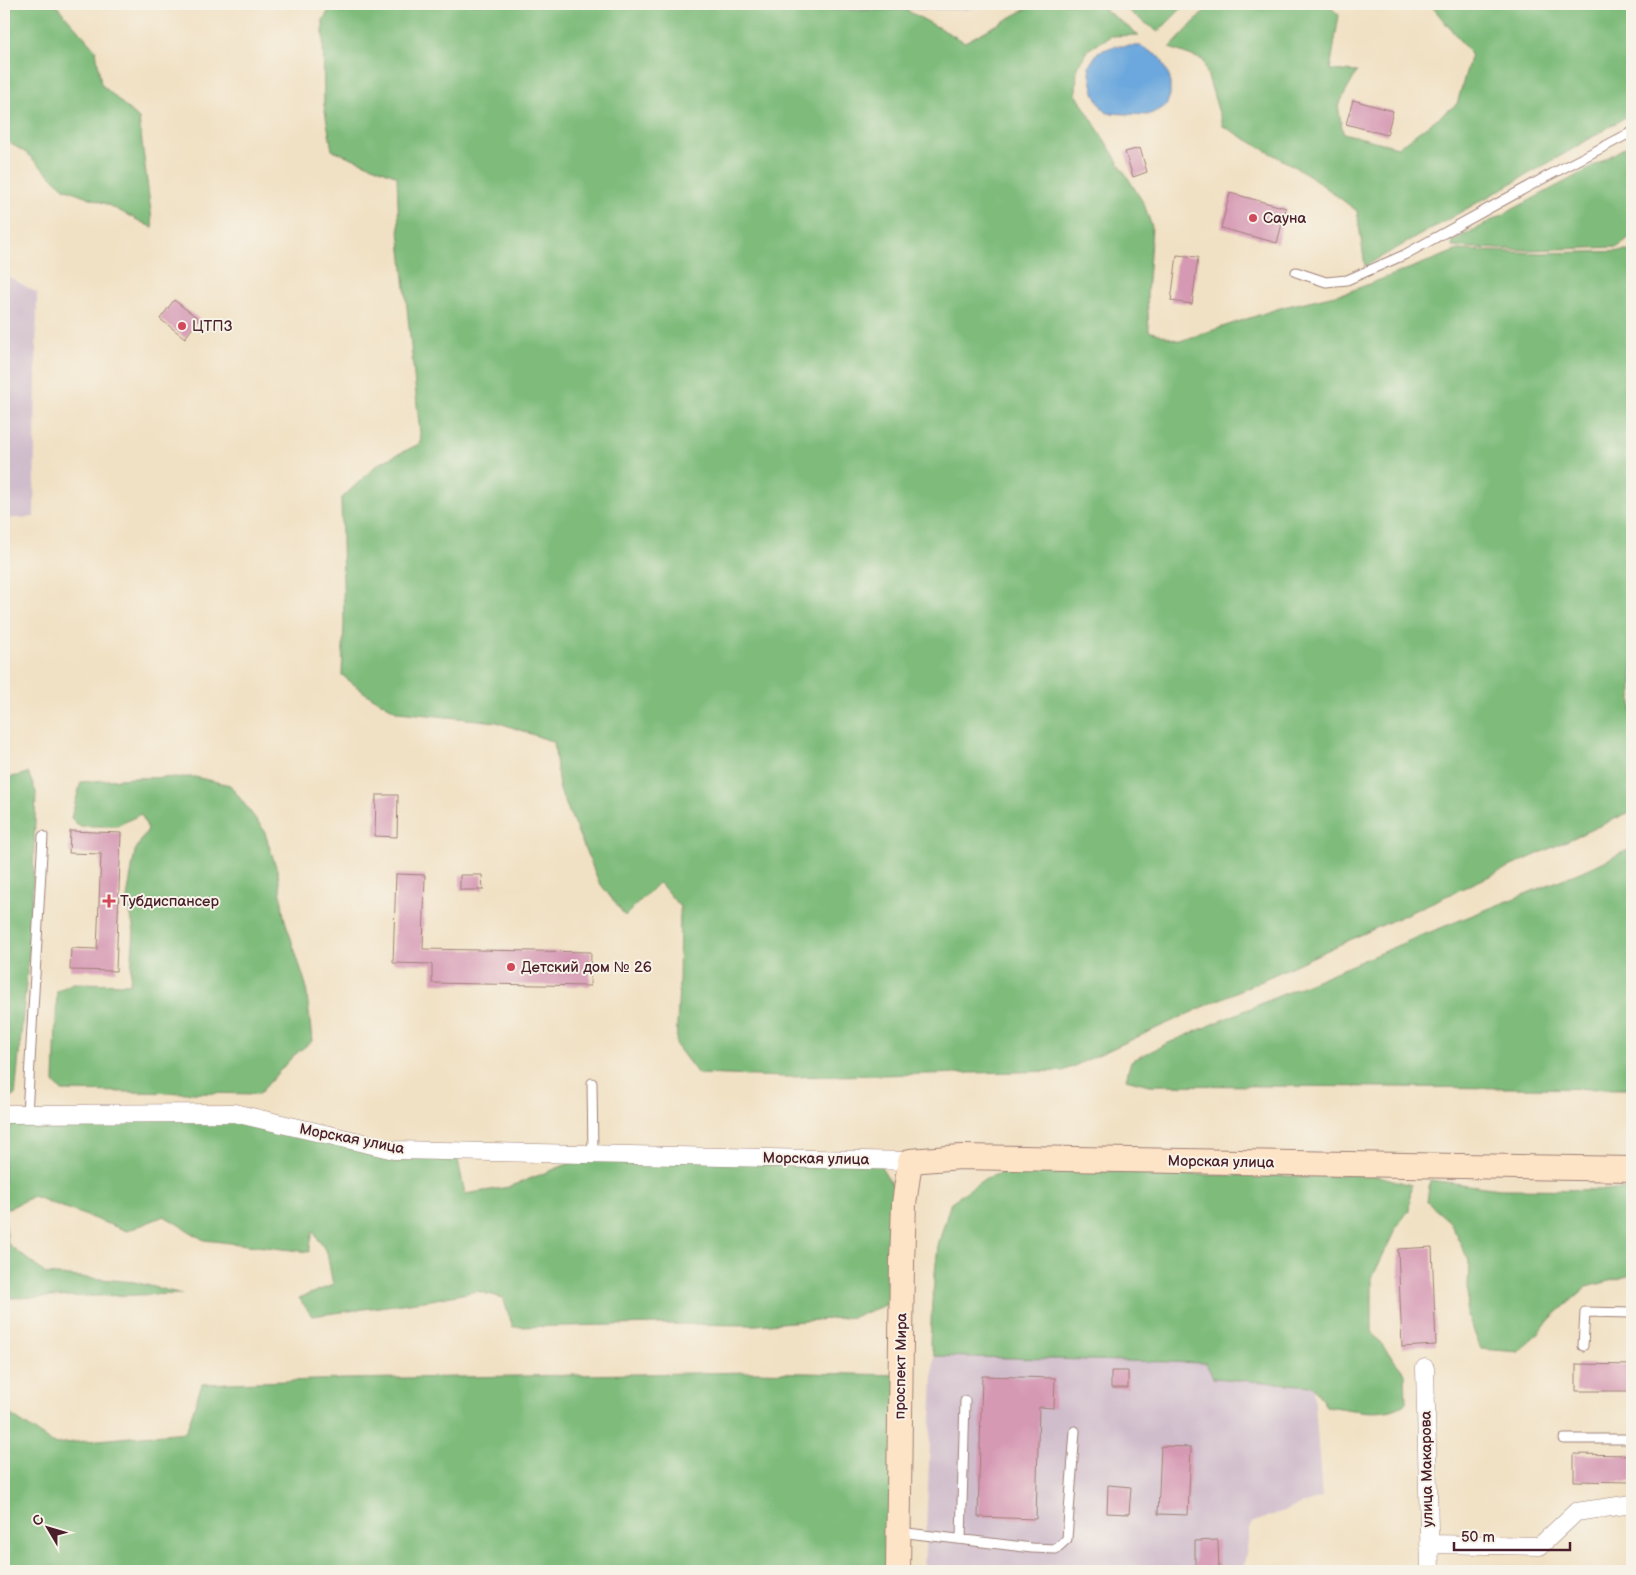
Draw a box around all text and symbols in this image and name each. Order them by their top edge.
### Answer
place label: Сауна [1263,209,1306,228]
marker: Сауна [1247,212,1259,224]
place label: ЦТП3 [192,317,233,336]
marker: ЦТП3 [176,320,188,332]
place label: Тубдиспансер [120,892,219,911]
marker: Тубдиспансер [102,894,116,908]
place label: Детский дом № 26 [521,958,652,977]
marker: Детский дом № 26 [505,961,517,973]
street label: Морская улица [298,1119,406,1159]
street label: Морская улица [763,1149,870,1169]
street label: Морская улица [1168,1152,1275,1172]
street label: проспект Мира [891,1312,911,1419]
street label: улица Макарова [1416,1410,1438,1527]
north arrow [22,1502,72,1552]
text: С [28,1511,48,1529]
scale bar [1454,1520,1570,1552]
text: 50 m [1461,1528,1495,1547]

